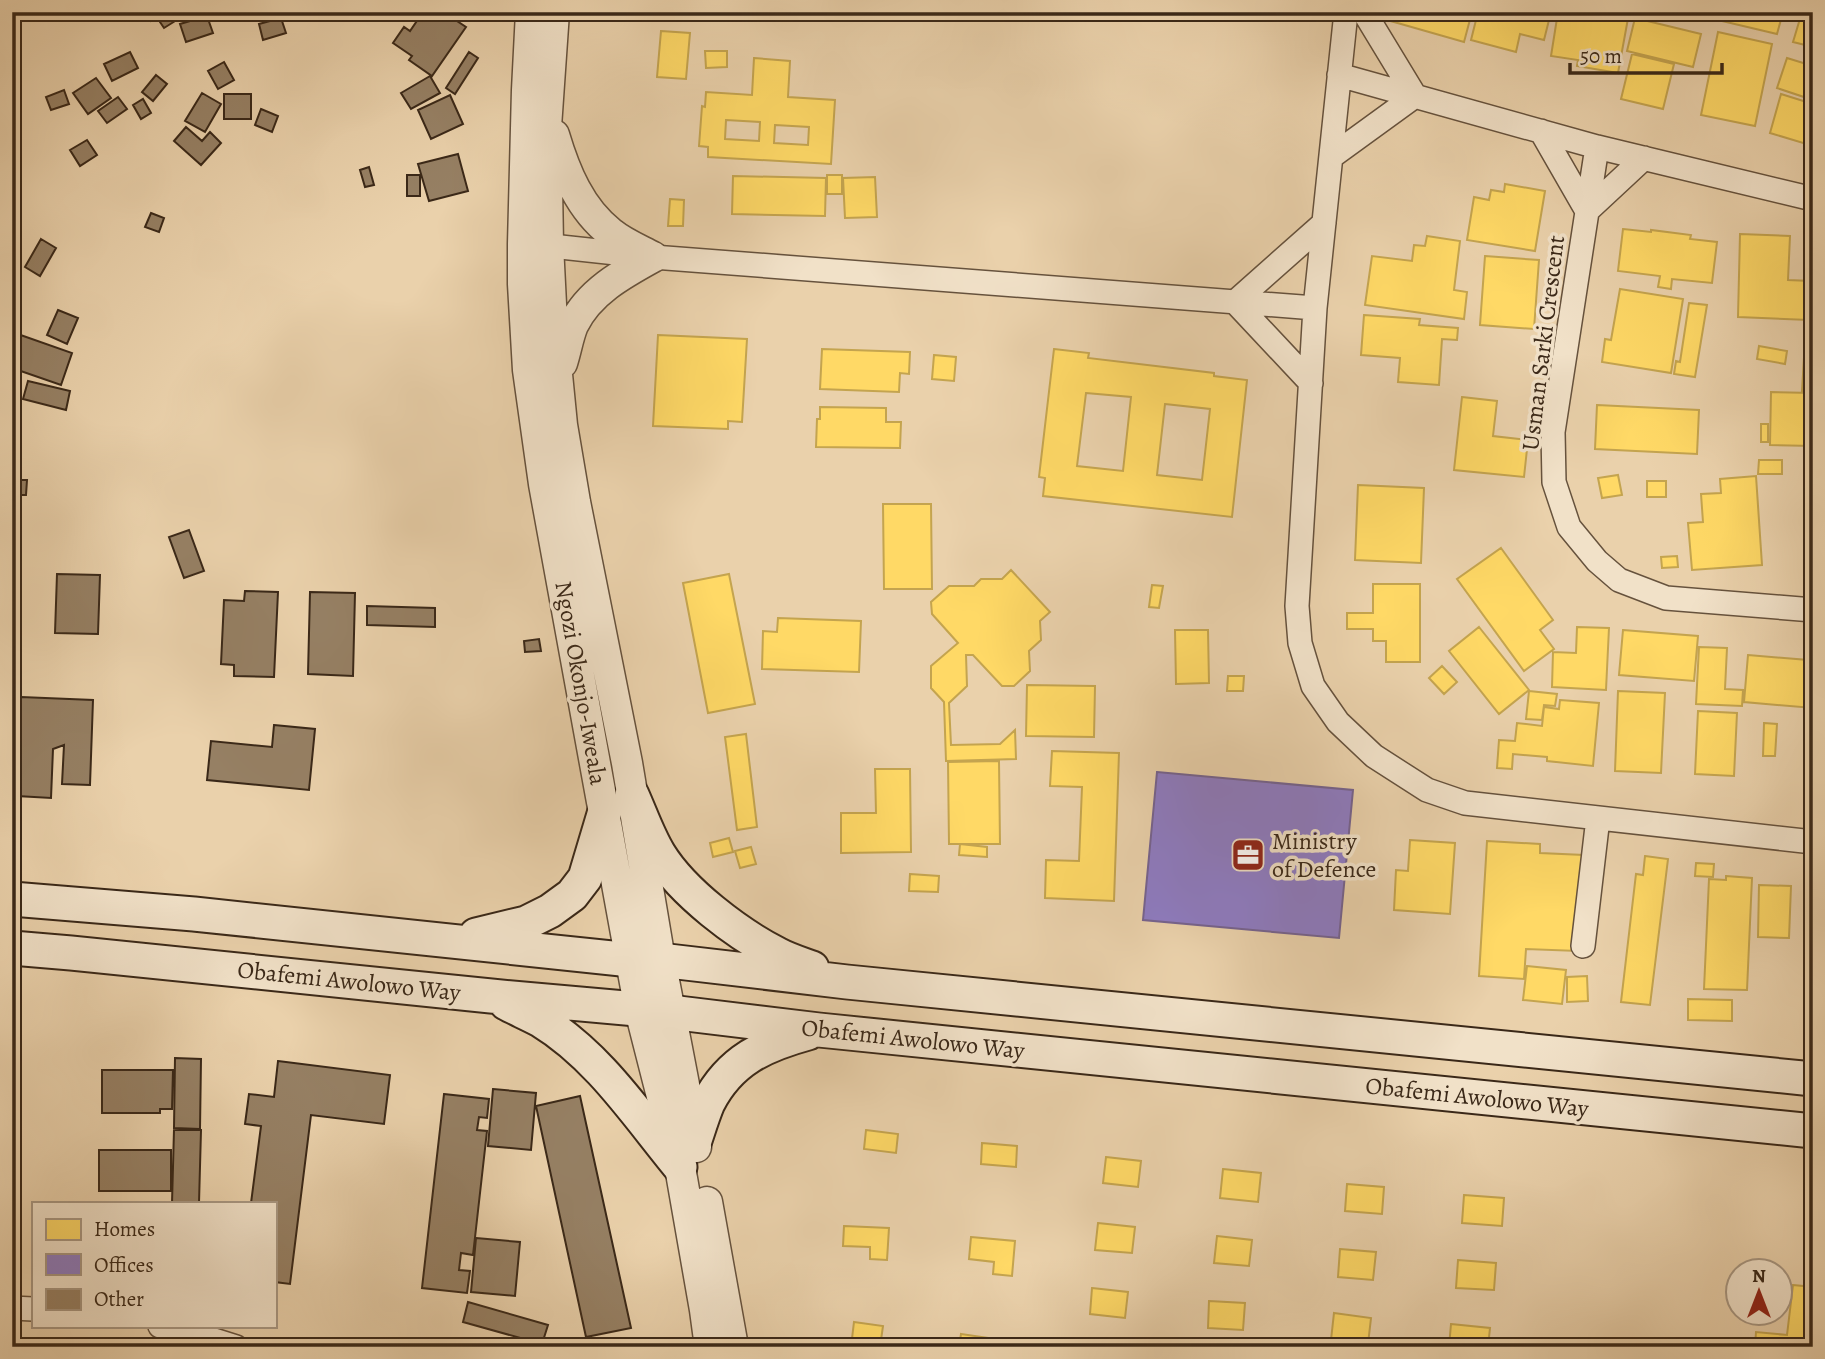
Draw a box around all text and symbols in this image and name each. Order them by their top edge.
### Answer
scale bar [1570,32,1722,76]
text: 50 m [1580,42,1622,70]
street label: Usman Sarki Crescent [1514,233,1572,452]
street label: Ngozi Okonjo-Iweala [547,579,615,788]
place label: Ministry of Defence [1272,825,1376,885]
office icon: Ministry of Defence [1229,836,1267,874]
street label: Obafemi Awolowo Way [236,953,462,1009]
street label: Obafemi Awolowo Way [800,1011,1026,1067]
street label: Obafemi Awolowo Way [1364,1069,1590,1125]
legend [32,1202,276,1328]
text: Homes [94,1215,155,1243]
text: Offices [94,1251,154,1279]
north arrow [1724,1258,1794,1328]
text: N [1752,1263,1766,1289]
text: Other [94,1285,144,1313]

